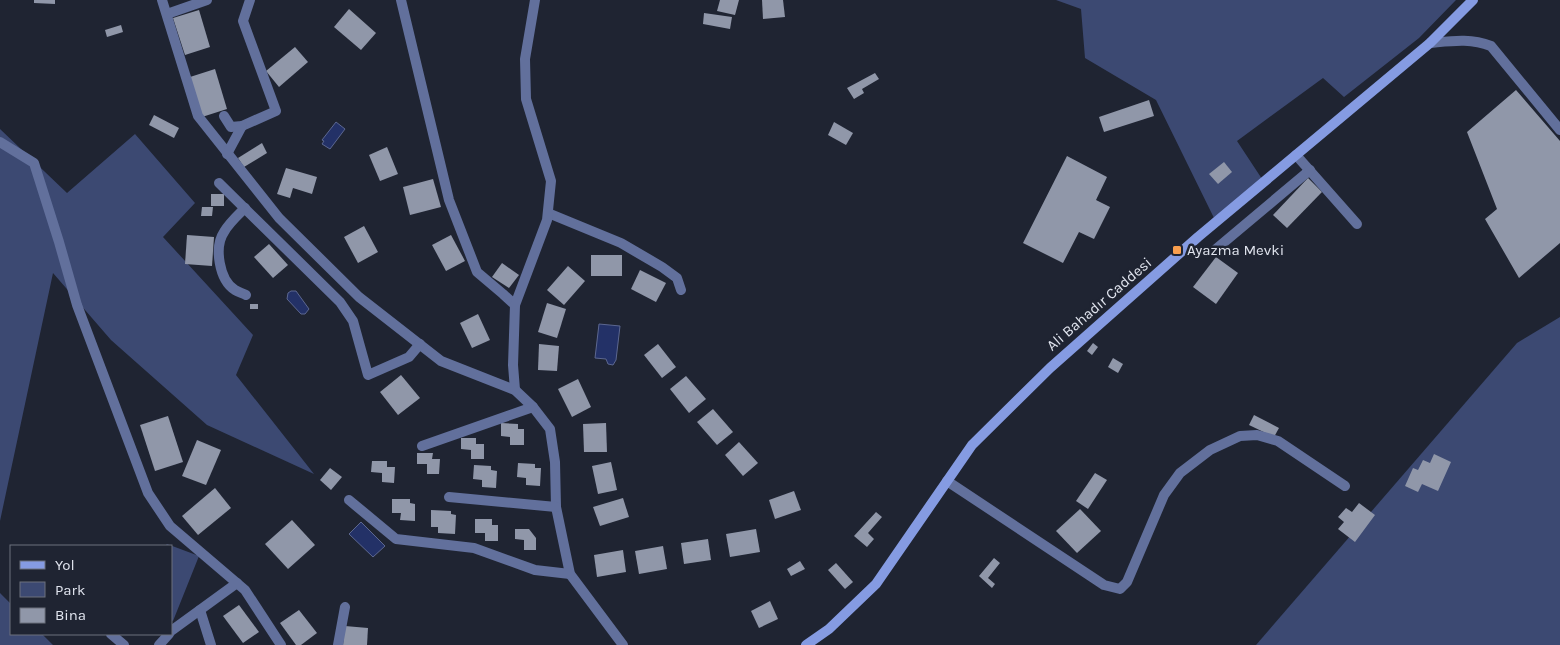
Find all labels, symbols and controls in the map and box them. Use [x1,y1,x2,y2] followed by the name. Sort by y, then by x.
[1187,241,1284,259] place label: Ayazma Mevki
[1171,244,1183,256] marker: Ayazma Mevki
[1043,253,1155,355] street label: Ali Bahadır Caddesi
[10,545,172,635] legend
[55,556,75,574] text: Yol
[55,581,85,599] text: Park
[55,606,86,624] text: Bina

